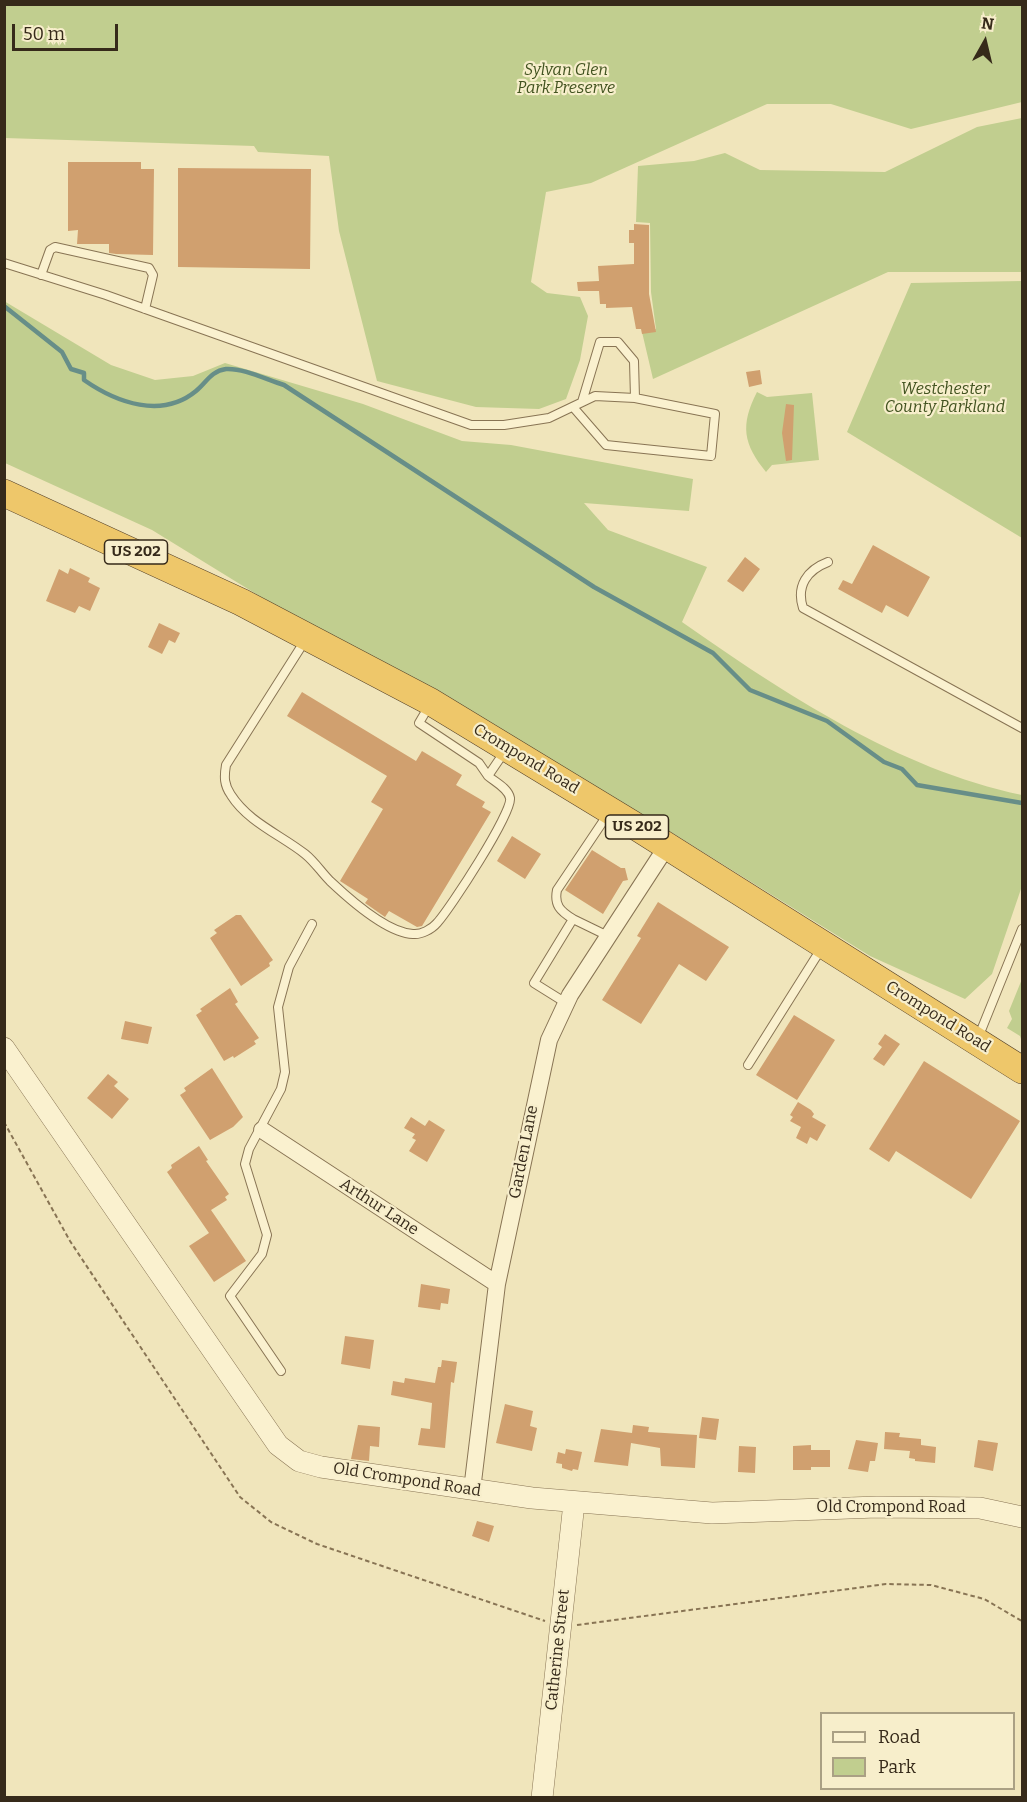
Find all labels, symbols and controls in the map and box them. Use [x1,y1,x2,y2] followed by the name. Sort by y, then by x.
[15,12,122,50] scale bar
[955,12,1015,72] north arrow
[980,13,995,34] text: N
[23,23,65,45] text: 50 m
[517,61,615,99] park label: Sylvan Glen Park Preserve
[885,380,1005,418] park label: Westchester County Parkland
[104,540,168,564] road number: US 202
[470,720,582,798] street label: Crompond Road
[606,815,668,839] road number: US 202
[882,977,994,1057] street label: Crompond Road
[506,1104,542,1200] street label: Garden Lane
[336,1174,422,1240] street label: Arthur Lane
[332,1459,482,1501] street label: Old Crompond Road
[816,1498,966,1518] street label: Old Crompond Road
[542,1588,574,1712] street label: Catherine Street
[820,1712,1015,1790] legend
[878,1726,920,1748] text: Road
[878,1756,916,1778] text: Park

